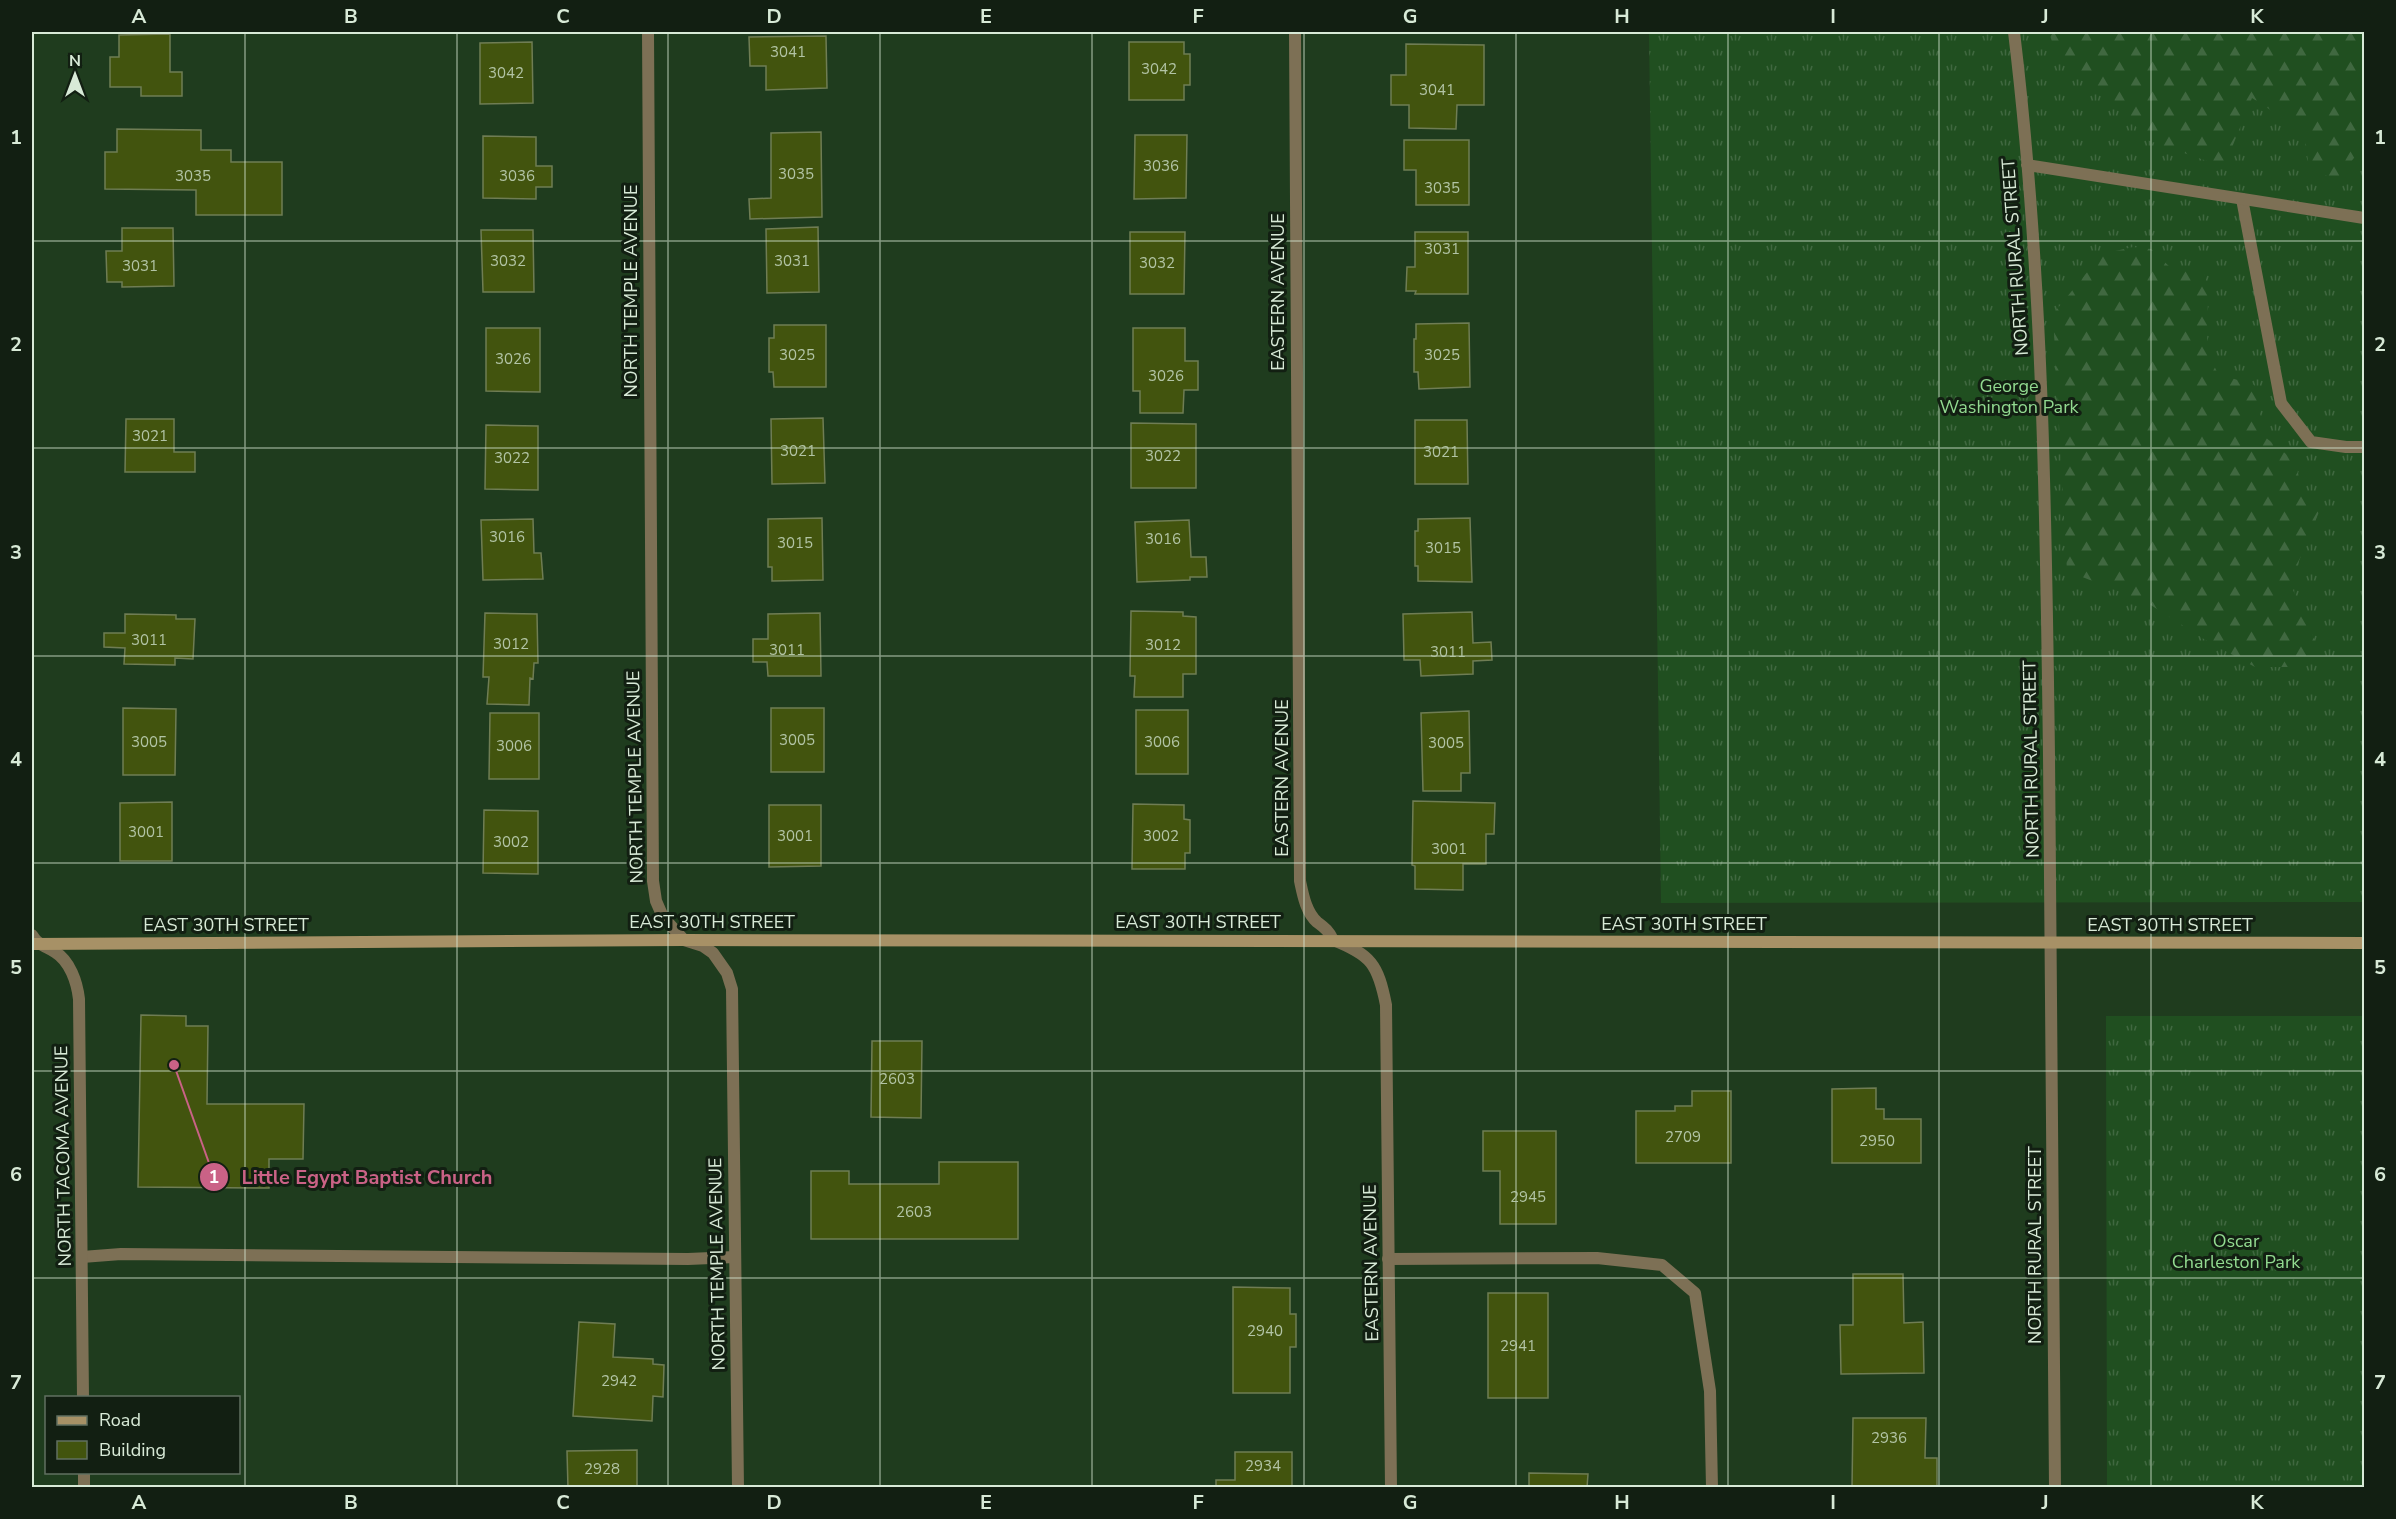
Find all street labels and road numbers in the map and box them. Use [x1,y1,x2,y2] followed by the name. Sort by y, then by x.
[1996,157,2034,356] street label: NORTH RURAL STREET
[619,185,643,397] street label: NORTH TEMPLE AVENUE
[1266,213,1290,371] street label: EASTERN AVENUE
[2017,660,2045,858] street label: NORTH RURAL STREET
[621,670,649,884] street label: NORTH TEMPLE AVENUE
[1270,699,1294,857] street label: EASTERN AVENUE
[629,910,795,934] street label: EAST 30TH STREET
[1115,910,1281,934] street label: EAST 30TH STREET
[1601,912,1767,936] street label: EAST 30TH STREET
[143,913,309,937] street label: EAST 30TH STREET
[2087,913,2253,937] street label: EAST 30TH STREET
[49,1045,77,1267] street label: NORTH TACOMA AVENUE
[2023,1146,2047,1344] street label: NORTH RURAL STREET
[703,1157,731,1371] street label: NORTH TEMPLE AVENUE
[1358,1184,1384,1342] street label: EASTERN AVENUE

